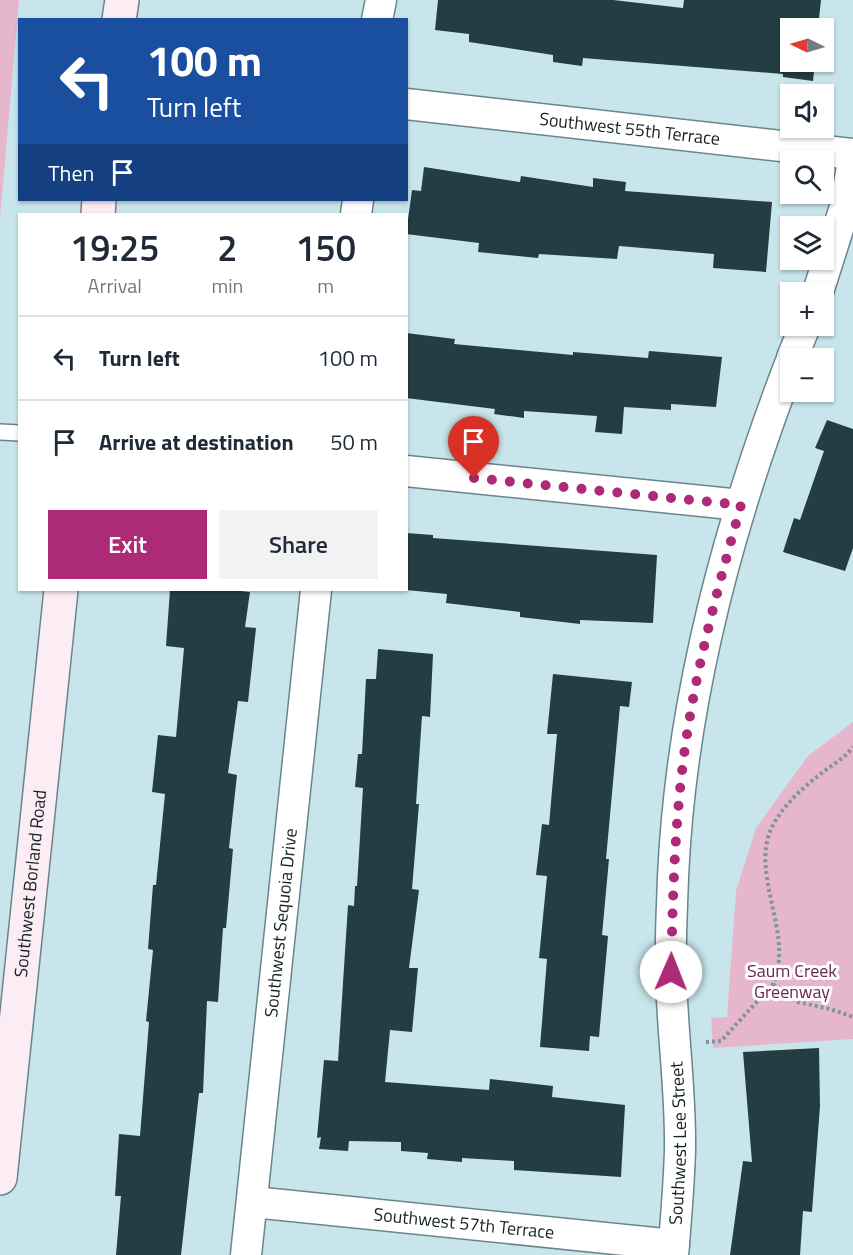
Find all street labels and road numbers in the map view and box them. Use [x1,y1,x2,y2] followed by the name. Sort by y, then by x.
[538,105,721,152] street label: Southwest 55th Terrace
[7,788,53,979] street label: Southwest Borland Road
[257,827,304,1019] street label: Southwest Sequoia Drive
[662,1060,693,1226] street label: Southwest Lee Street
[372,1200,556,1246] street label: Southwest 57th Terrace

